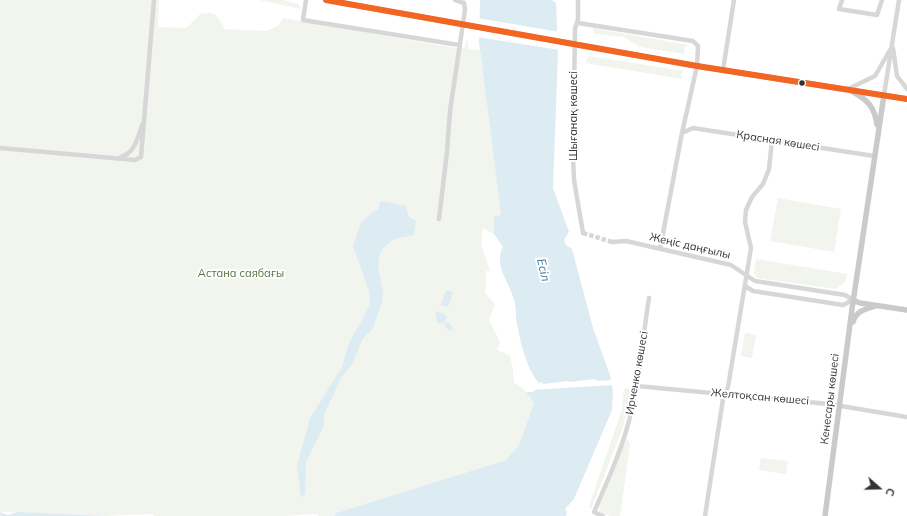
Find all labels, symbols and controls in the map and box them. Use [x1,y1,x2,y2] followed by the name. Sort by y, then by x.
[567,71,581,161] street label: Шығанақ көшесі
[797,78,807,88] unlabelled marker
[735,128,821,154] street label: Красная көшесі
[648,230,732,262] street label: Жеңіс даңғылы
[533,257,553,283] water label: Есіл
[198,267,284,281] park label: Астана саябағы
[623,330,651,416] street label: Ирченко көшесі
[818,353,842,445] street label: Кенесары көшесі
[710,386,810,408] street label: Желтоқсан көшесі
[859,468,899,508] north arrow
[882,486,898,498] text: С

